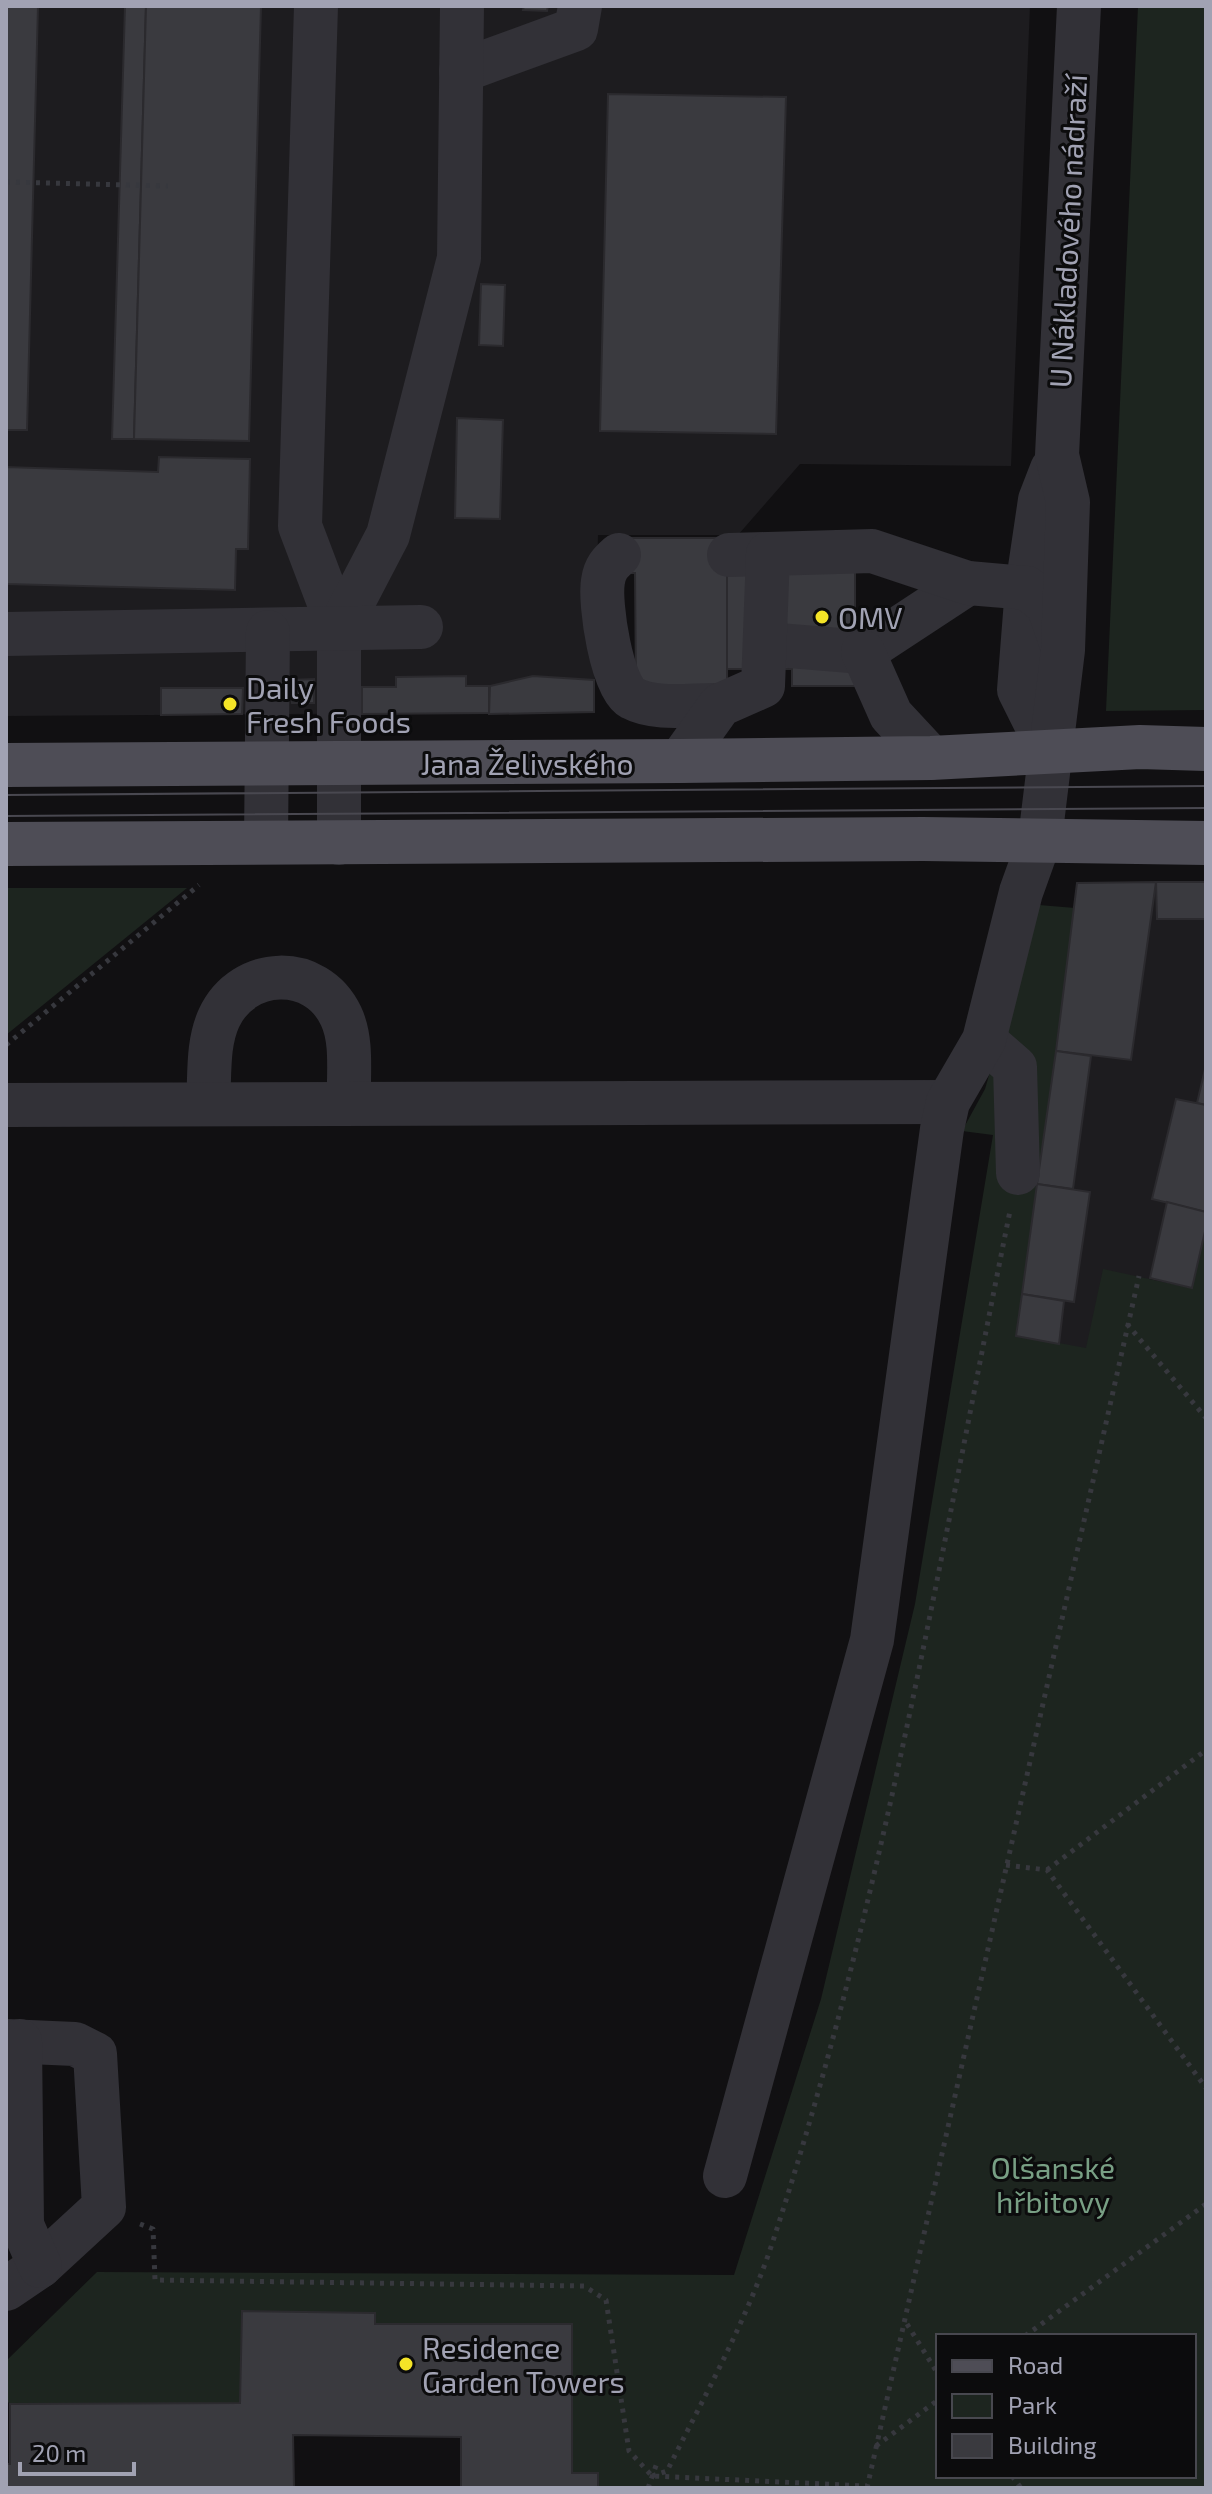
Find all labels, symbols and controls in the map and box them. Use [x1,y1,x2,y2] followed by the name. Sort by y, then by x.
[1041,72,1093,389] street label: U Nákladového nádraží
[838,599,903,635] place label: OMV
[813,608,831,626] marker: OMV
[246,669,411,739] place label: Daily Fresh Foods
[221,695,239,713] marker: Daily Fresh Foods
[420,745,634,781] street label: Jana Želivského
[991,2149,1115,2219] park label: Olšanské hřbitovy
[422,2329,625,2399] place label: Residence Garden Towers
[936,2334,1196,2478] legend
[1008,2350,1063,2379] text: Road
[397,2355,415,2373] marker: Residence Garden Towers
[1008,2390,1057,2419] text: Park
[20,2426,134,2476] scale bar
[1008,2430,1097,2459] text: Building
[32,2438,86,2467] text: 20 m

